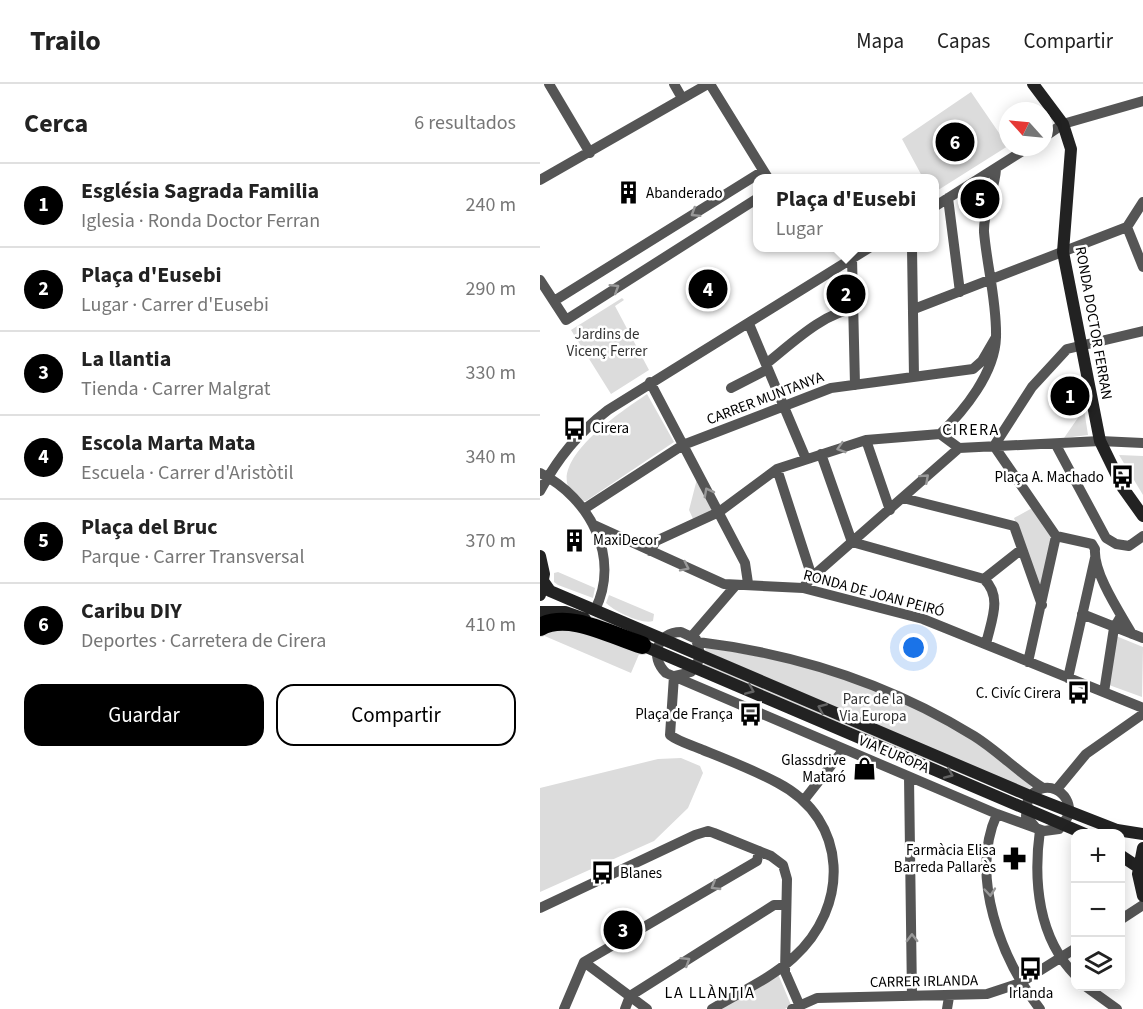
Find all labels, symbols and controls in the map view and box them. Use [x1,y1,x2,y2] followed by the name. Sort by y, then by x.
[30,21,101,61] text: Trailo
[856,26,904,56] text: Mapa
[937,26,990,56] text: Capas
[1023,26,1113,56] text: Compartir
[999,102,1053,156] north arrow
[24,105,88,142] text: Cerca
[414,109,516,137] text: 6 resultados
[936,120,974,164] pin: 6
[753,174,939,252] popup
[81,175,319,207] text: Església Sagrada Familia
[960,176,1000,222] pin: 5
[615,180,641,206] building icon: Abanderado
[646,183,723,204] place label: Abanderado
[776,183,916,215] text: Plaça d'Eusebi
[38,191,49,219] text: 1
[466,191,516,219] text: 240 m
[691,206,702,217] one-way arrow
[81,207,320,235] text: Iglesia · Ronda Doctor Ferran
[776,215,823,243] text: Lugar
[1070,245,1117,401] street label: RONDA DOCTOR FERRAN
[81,259,222,291] text: Plaça d'Eusebi
[688,266,728,312] pin: 4
[826,272,866,316] pin: 2
[38,275,49,303] text: 2
[466,275,516,303] text: 290 m
[609,284,619,296] one-way arrow
[81,291,269,319] text: Lugar · Carrer d'Eusebi
[567,324,648,362] park label: Jardins de Vicenç Ferrer
[81,343,171,375] text: La llantia
[38,359,49,387] text: 3
[466,359,516,387] text: 330 m
[704,366,828,430] street label: CARRER MUNTANYA
[1050,374,1090,418] pin: 1
[81,375,271,403] text: Tienda · Carrer Malgrat
[561,415,587,441] bus stop icon: Cirera
[592,418,629,439] place label: Cirera
[942,419,1000,441] district label: CIRERA
[81,427,256,459] text: Escola Marta Mata
[836,441,846,453] one-way arrow
[38,443,49,471] text: 4
[466,443,516,471] text: 340 m
[81,459,294,487] text: Escuela · Carrer d'Aristòtil
[1109,464,1135,490] bus stop icon: Plaça A. Machado
[995,467,1104,488] place label: Plaça A. Machado
[918,474,929,485] one-way arrow
[704,488,715,498] one-way arrow
[81,511,218,543] text: Plaça del Bruc
[38,527,49,555] text: 5
[466,527,516,555] text: 370 m
[562,527,588,553] building icon: MaxiDecor
[593,530,659,551] place label: MaxiDecor
[81,543,304,571] text: Parque · Carrer Transversal
[678,560,689,572] one-way arrow
[801,565,947,622] street label: RONDA DE JOAN PEIRÓ
[81,595,182,627] text: Caribu DIY
[38,611,49,639] text: 6
[466,611,516,639] text: 410 m
[81,627,326,655] text: Deportes · Carretera de Cirera
[899,633,928,662] your location
[1066,680,1092,706] bus stop icon: C. Civíc Cirera
[744,683,755,695] one-way arrow
[976,683,1061,704] place label: C. Civíc Cirera
[24,684,264,746] button: Guardar
[276,684,516,746] button: Compartir
[840,689,906,727] park label: Parc de la Via Europa
[738,701,764,727] bus stop icon: Plaça de França
[817,703,828,715] one-way arrow
[635,704,733,725] place label: Plaça de França
[855,730,933,779] street label: VIA EUROPA
[781,750,846,788] place label: Glassdrive Mataró
[851,756,877,782] shop icon: Glassdrive Mataró
[943,767,954,779] one-way arrow
[1071,829,1125,991] map controls
[1071,829,1125,883] button: +
[894,840,996,878] place label: Farmàcia Elisa Barreda Pallarès
[1001,846,1027,872] pharmacy icon: Farmàcia Elisa Barreda Pallarès
[589,860,615,886] bus stop icon: Blanes
[620,863,662,884] place label: Blanes
[711,879,721,890] one-way arrow
[1071,883,1125,937] button: −
[983,888,996,897] one-way arrow
[604,908,643,952] pin: 3
[905,933,918,942] one-way arrow
[1071,937,1125,991] button: layers
[1018,956,1044,982] bus stop icon: Irlanda
[680,957,690,969] one-way arrow
[870,970,979,993] street label: CARRER IRLANDA
[665,982,755,1004] district label: LA LLÀNTIA
[1009,983,1053,1004] place label: Irlanda

